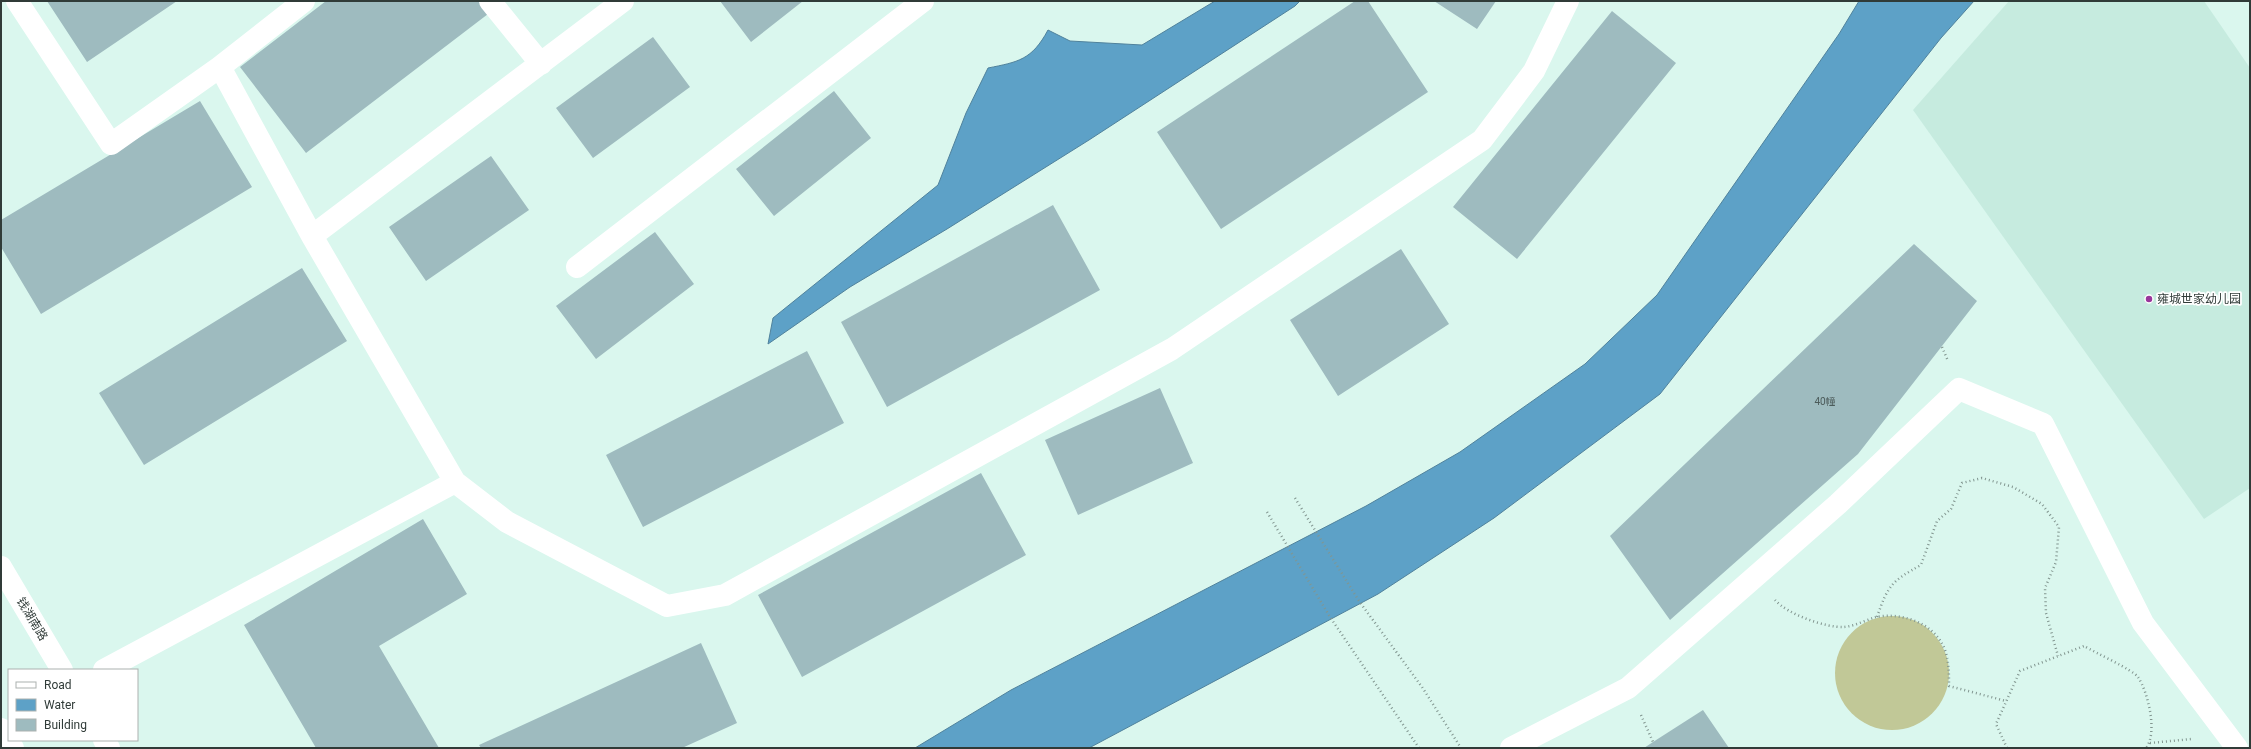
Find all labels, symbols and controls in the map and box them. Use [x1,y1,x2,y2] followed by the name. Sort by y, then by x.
[2157,292,2241,306] place label: 雍城世家幼儿园
[2144,294,2154,304] marker: 雍城世家幼儿园
[1814,396,1836,407] house number: 40幢
[14,595,50,643] street label: 钱湖南路
[8,669,138,741] legend
[44,678,72,692] text: Road
[44,698,75,712] text: Water
[44,718,87,732] text: Building

